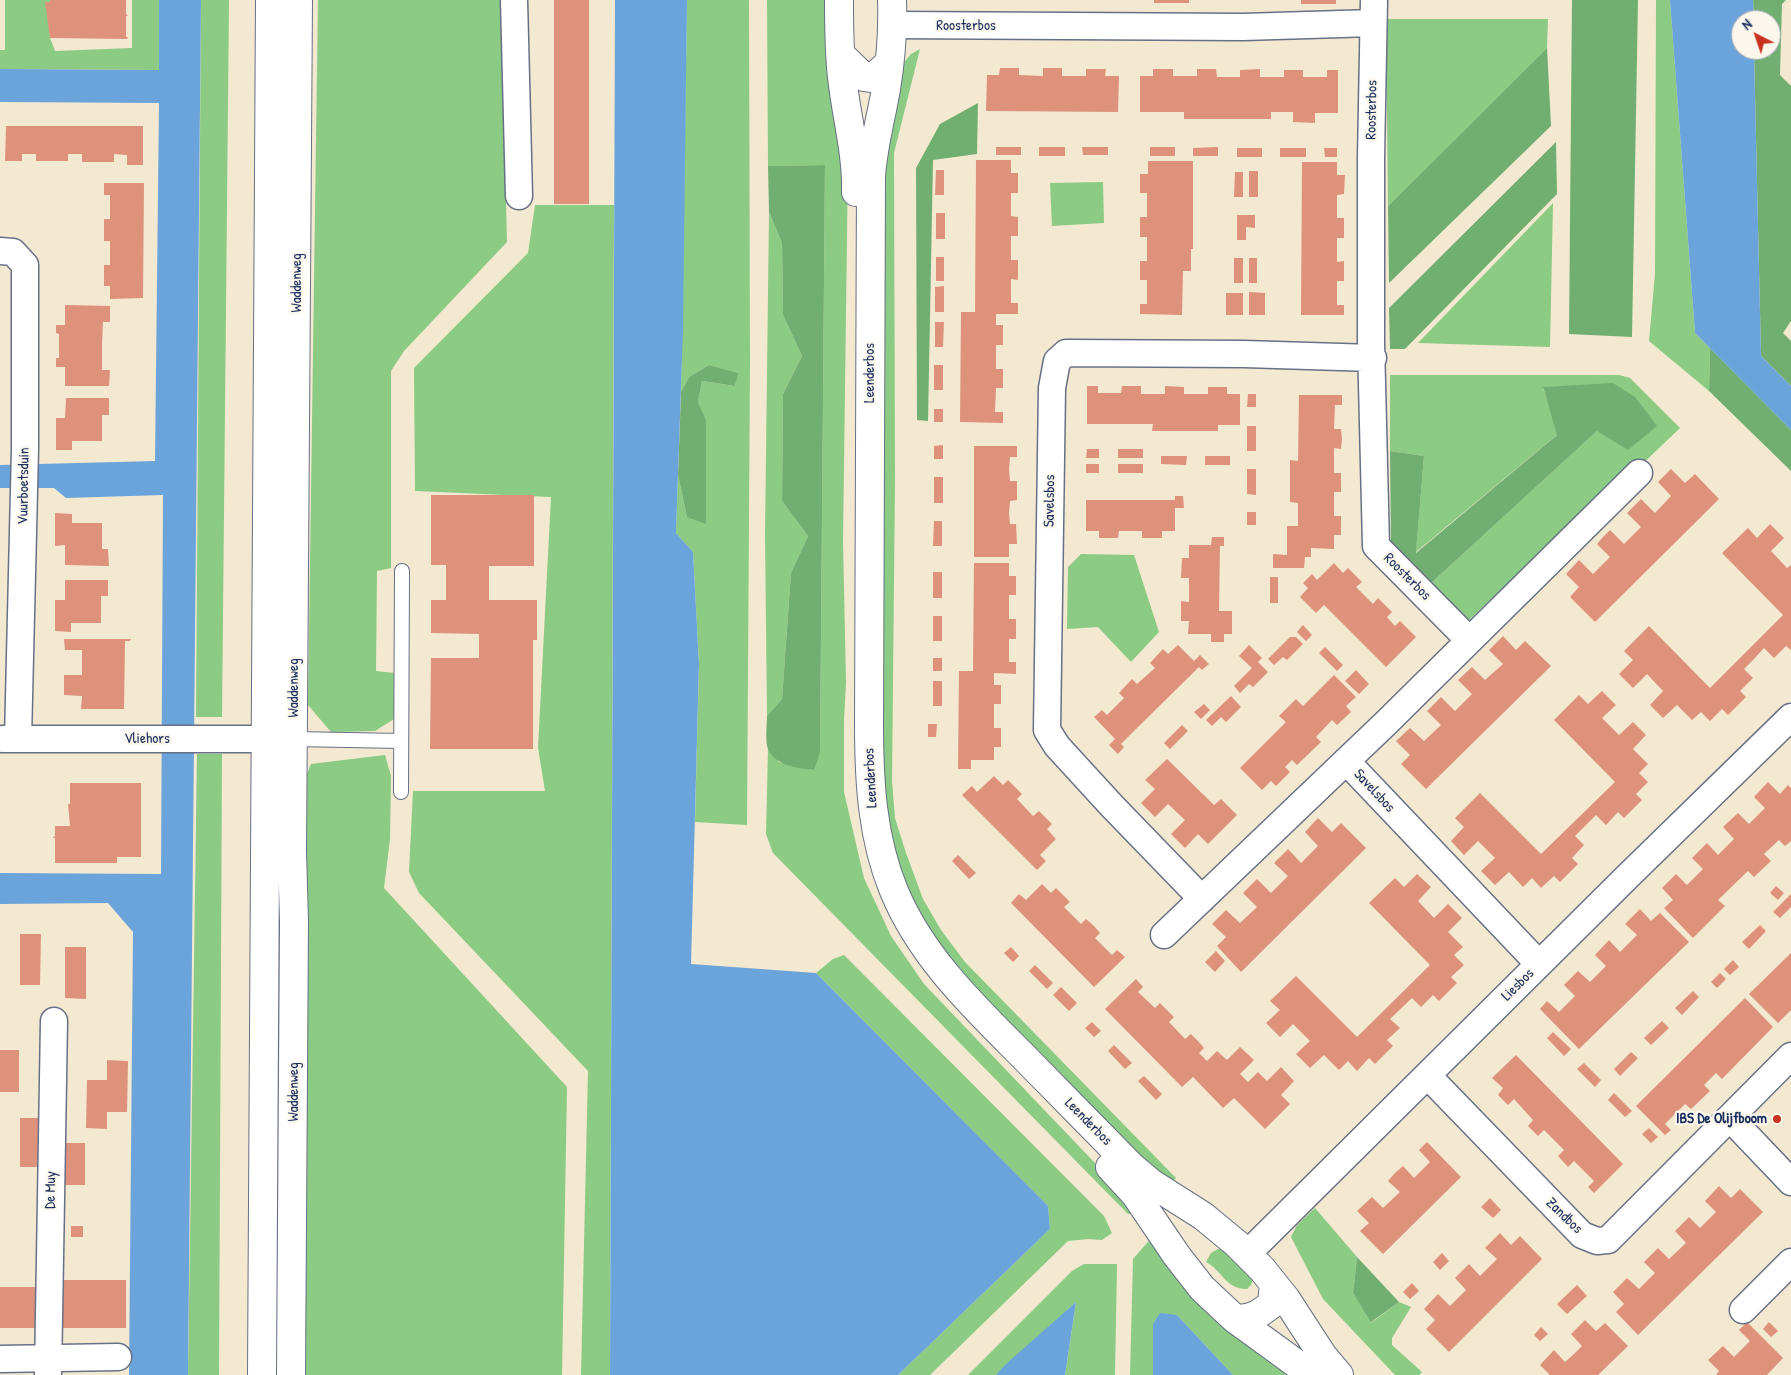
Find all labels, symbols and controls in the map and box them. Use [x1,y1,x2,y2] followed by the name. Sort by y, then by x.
[1731,10,1781,60] north arrow
[1737,14,1756,34] text: N
[936,17,996,35] street label: Roosterbos
[1362,80,1382,140] street label: Roosterbos
[288,253,306,313] street label: Waddenweg
[861,343,879,403] street label: Leenderbos
[14,447,34,525] street label: Vuurboetsduin
[1041,475,1059,527] street label: Savelsbos
[1380,550,1434,604] street label: Roosterbos
[285,658,303,718] street label: Waddenweg
[124,730,170,748] street label: Vliehors
[860,748,882,808] street label: Leenderbos
[1350,766,1398,816] street label: Savelsbos
[1498,965,1538,1005] street label: Liesbos
[285,1062,303,1122] street label: Waddenweg
[1060,1094,1116,1150] street label: Leenderbos
[1676,1110,1767,1128] place label: IBS De Olijfboom
[1771,1113,1783,1125] marker: IBS De Olijfboom
[42,1171,60,1209] street label: De Muy
[1542,1194,1586,1238] street label: Zandbos

